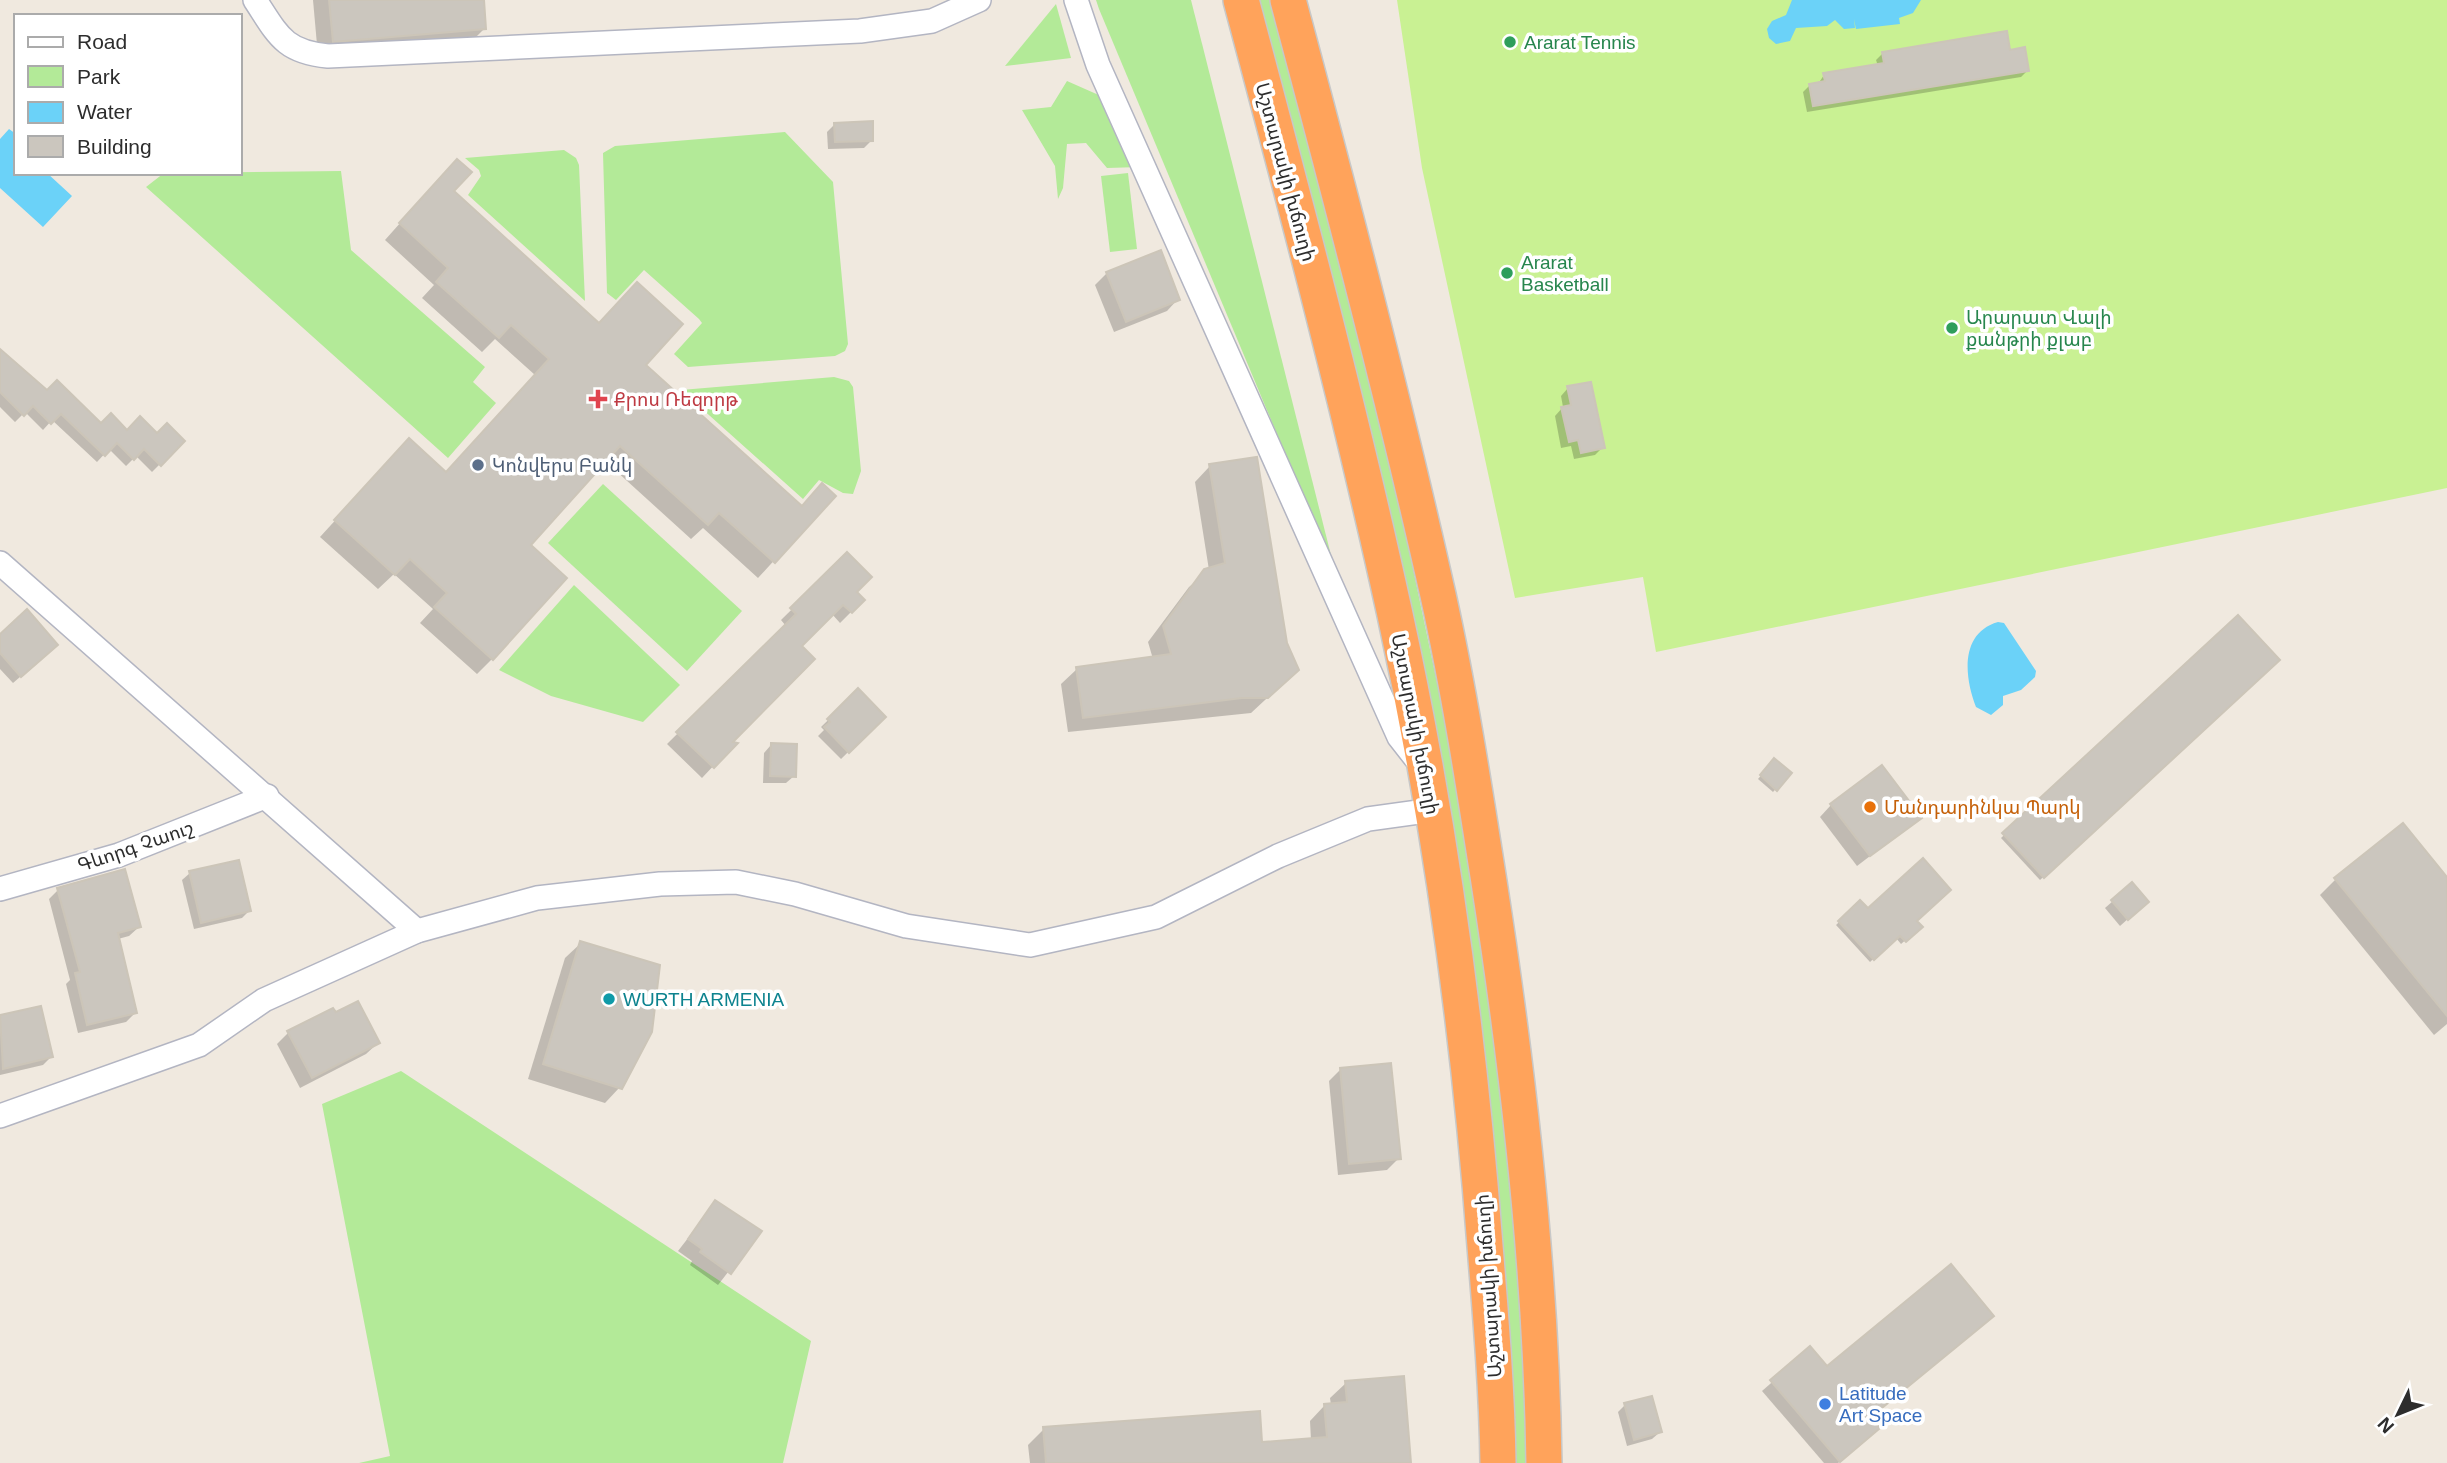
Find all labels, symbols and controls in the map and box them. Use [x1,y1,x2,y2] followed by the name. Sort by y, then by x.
[14,14,242,175] legend
[77,30,127,53] text: Road
[1524,32,1636,53] place label: Ararat Tennis
[1502,34,1518,50] marker: Ararat Tennis
[77,65,121,88] text: Park
[1251,80,1319,264] street label: Աշտարակի խճուղի
[77,100,132,123] text: Water
[77,135,152,158] text: Building
[1521,252,1609,295] place label: Ararat Basketball
[1499,265,1515,281] marker: Ararat Basketball
[1966,307,2112,351] place label: Արարատ Վալի քանթրի քլաբ
[1944,320,1960,336] marker: Արարատ Վալի քանթրի քլաբ
[588,389,608,409] marker: Քրոս Ռեզորթ
[614,389,738,411] place label: Քրոս Ռեզորթ
[492,455,632,477] place label: Կոնվերս Բանկ
[470,457,486,473] marker: Կոնվերս Բանկ
[1387,632,1443,817] street label: Աշտարակի խճուղի
[1884,797,2081,819] place label: Մանդարինկա Պարկ
[1862,799,1878,815] marker: Մանդարինկա Պարկ
[75,817,196,877] street label: Գևորգ Չաուշ
[623,989,784,1010] place label: WURTH ARMENIA
[601,991,617,1007] marker: WURTH ARMENIA
[1472,1193,1506,1379] street label: Աշտարակի խճուղի
[2363,1379,2433,1449] north arrow
[1839,1383,1922,1426] place label: Latitude Art Space
[1817,1396,1833,1412] marker: Latitude Art Space
[2374,1413,2398,1437] text: N

